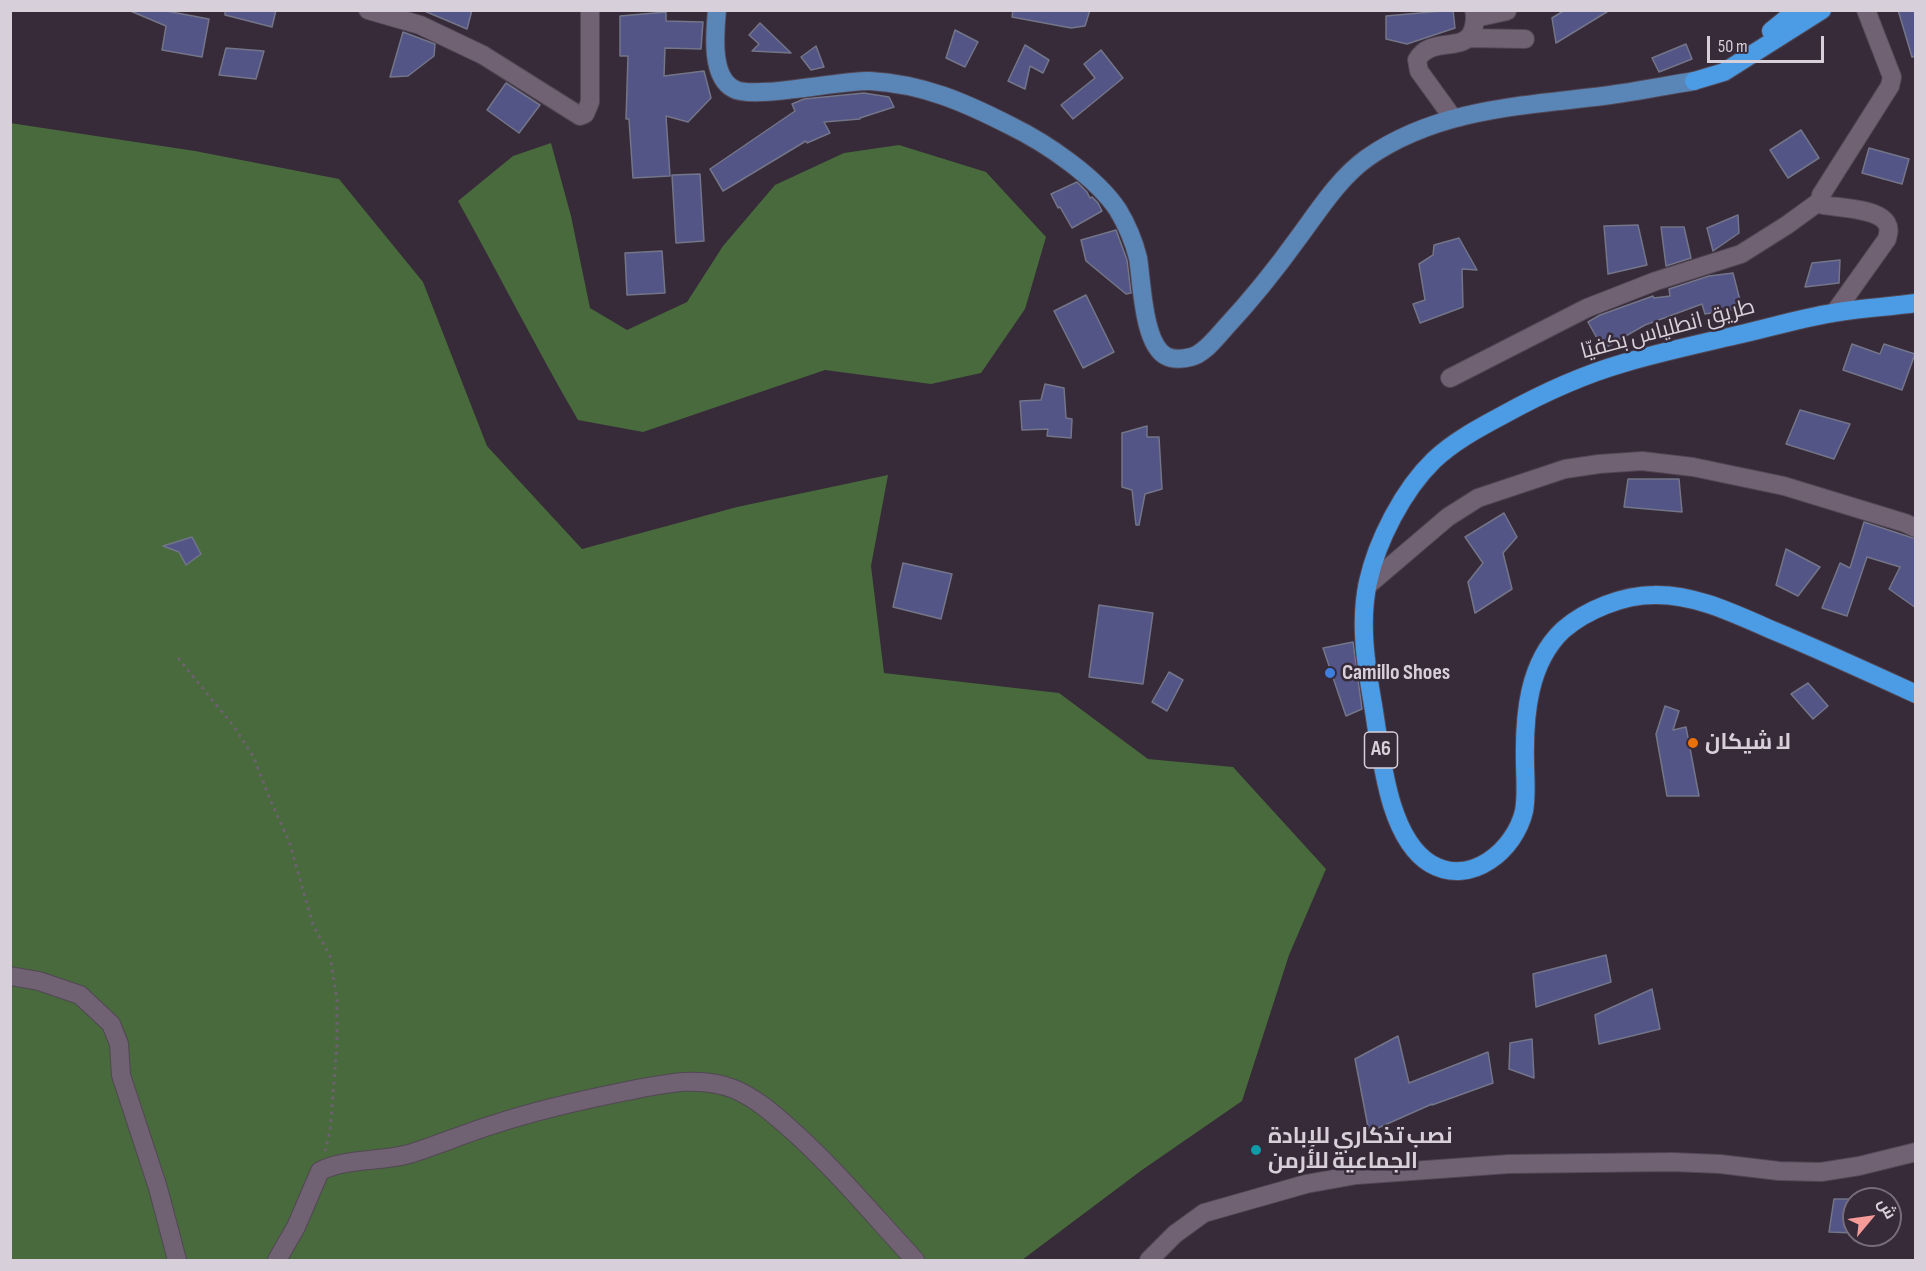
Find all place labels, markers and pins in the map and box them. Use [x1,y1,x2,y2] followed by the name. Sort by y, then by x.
[1342,660,1450,686] place label: Camillo Shoes
[1323,666,1337,680] marker: Camillo Shoes
[1705,730,1791,756] place label: لا شيكان
[1686,736,1700,750] marker: لا شيكان
[1268,1124,1453,1176] place label: نصب تذكاري للإبادة الجماعية للأرمن
[1249,1143,1263,1157] marker: نصب تذكاري للإبادة الجماعية للأرمن

